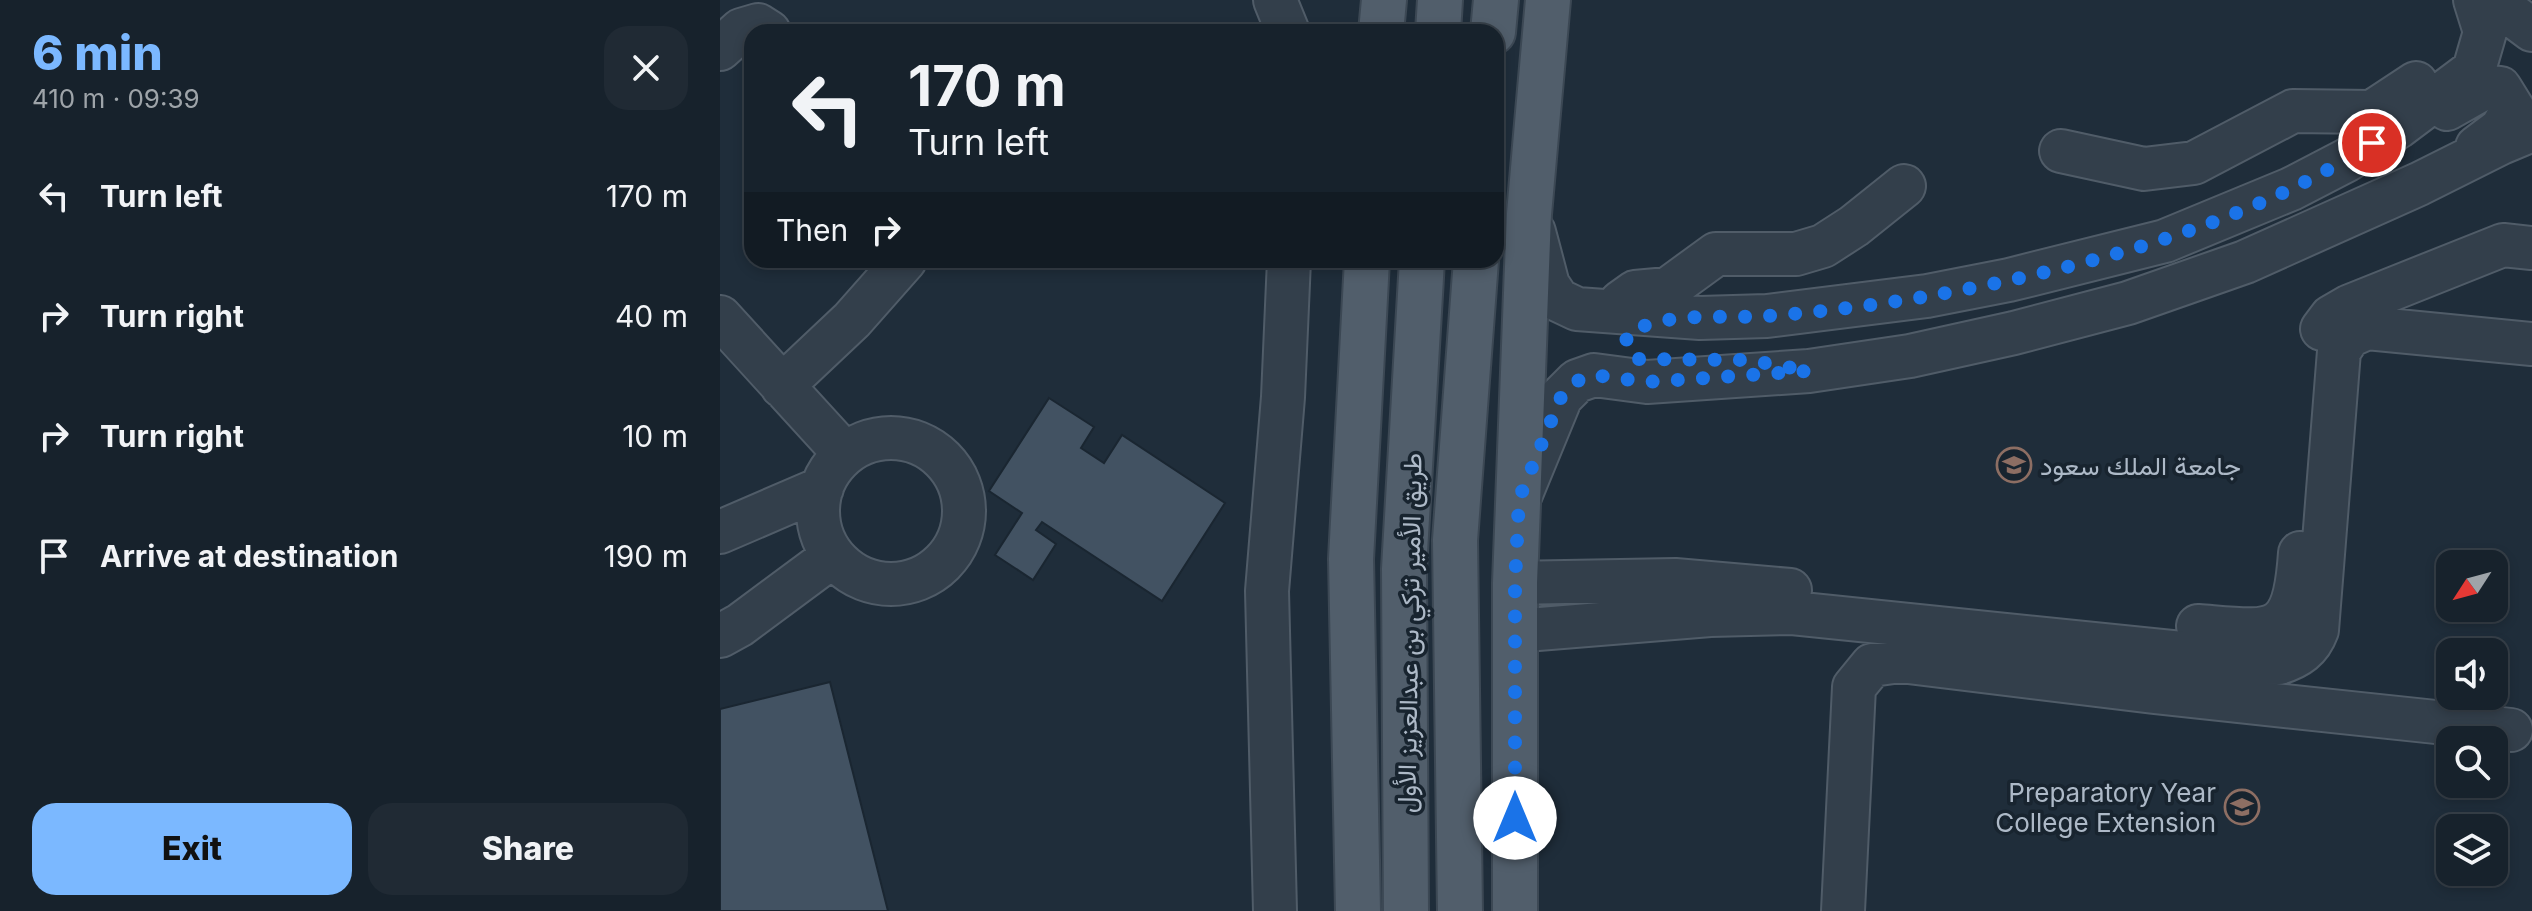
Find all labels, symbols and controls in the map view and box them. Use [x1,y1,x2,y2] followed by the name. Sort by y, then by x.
[32,23,163,82] text: 6 min
[604,26,688,110] button: close
[908,52,1066,120] text: 170 m
[776,56,880,160] icon: left
[32,83,200,114] text: 410 m · 09:39
[2338,109,2406,177] pin
[908,120,1049,164] text: Turn left
[2350,121,2394,165] icon: arrive
[32,174,76,218] icon: left
[100,178,222,214] text: Turn left
[606,178,688,214] text: 170 m
[864,208,908,252] icon: right
[776,212,848,248] text: Then
[32,294,76,338] icon: right
[100,298,244,334] text: Turn right
[615,298,688,334] text: 40 m
[32,414,76,458] icon: right
[100,418,244,454] text: Turn right
[622,418,688,454] text: 10 m
[1995,446,2033,484] school or university icon: جامعة الملك سعود
[2040,450,2241,482] place label: جامعة الملك سعود
[1390,453,1434,813] street label: طريق الأمير تركي بن عبدالعزيز الأول
[32,534,76,578] icon: arrive
[100,538,398,574] text: Arrive at destination
[604,538,688,574] text: 190 m
[2436,550,2508,622] north arrow
[2436,550,2508,886] map controls
[2436,638,2508,710] button: sound
[2436,726,2508,798] button: search
[1473,776,1557,860] position arrow
[1995,777,2216,838] place label: Preparatory Year College Extension
[2223,788,2261,826] school or university icon: Preparatory Year College Extension
[32,803,352,895] button: Exit
[368,803,688,895] button: Share
[2436,814,2508,886] button: layers

